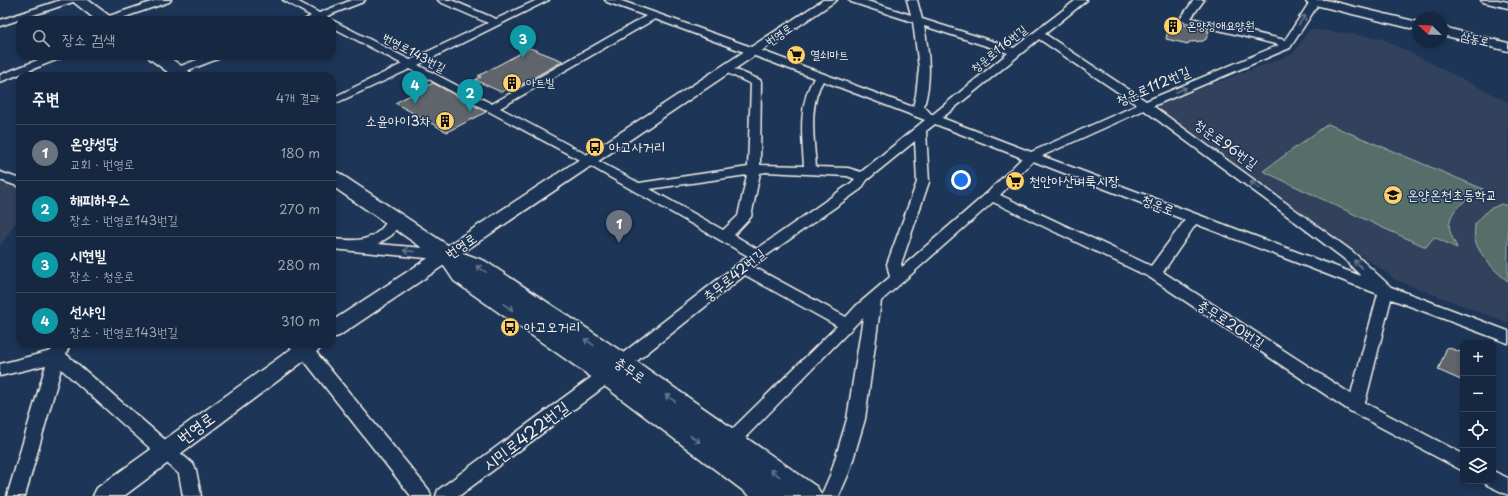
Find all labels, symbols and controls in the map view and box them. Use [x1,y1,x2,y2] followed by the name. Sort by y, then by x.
[1412,12,1448,48] north arrow
[1162,15,1184,37] building icon: 온양정애요양원
[1298,15,1306,26] one-way arrow
[16,16,336,60] search box
[1187,16,1255,34] place label: 온양정애요양원
[761,19,795,50] street label: 번영로
[966,20,1031,76] street label: 청운로116번길
[510,25,536,58] pin: 3
[1459,26,1491,50] street label: 삼동로
[30,27,52,49] icon: search
[62,27,115,50] text: 장소 검색
[380,28,450,76] street label: 번영로143번길
[785,44,807,66] supermarket icon: 열쇠마트
[810,45,849,63] place label: 열쇠마트
[1112,60,1194,111] street label: 청운로112번길
[402,71,428,104] pin: 4
[501,72,523,94] building icon: 아트빌
[526,73,555,91] place label: 아트빌
[457,79,483,112] pin: 2
[32,85,59,111] text: 주변
[1174,85,1186,93] one-way arrow
[276,88,320,107] text: 4개 결과
[365,110,431,131] place label: 소윤아이3차
[434,110,456,132] building icon: 소윤아이3차
[1190,113,1263,174] street label: 청운로96번길
[70,131,118,154] text: 온양성당
[584,136,606,158] bus stop icon: 아고사거리
[609,136,665,157] place label: 아고사거리
[42,143,48,162] text: 1
[281,143,320,162] text: 180 m
[70,154,135,173] text: 교회 · 번영로
[951,170,971,190] your location
[1004,170,1026,192] supermarket icon: 천안아산벼룩시장
[1029,170,1120,191] place label: 천안아산벼룩시장
[1250,181,1261,189] one-way arrow
[1382,184,1404,206] school or university icon: 온양온천초등학교
[1407,184,1497,205] place label: 온양온천초등학교
[70,187,130,210] text: 해피하우스
[1139,189,1178,220] street label: 청운로
[40,199,50,218] text: 2
[279,199,320,218] text: 270 m
[70,210,178,229] text: 장소 · 번영로143번길
[606,210,632,243] pin: 1
[441,227,481,264] street label: 번영로
[698,242,770,306] street label: 충무로42번길
[70,243,106,266] text: 시현빌
[403,248,416,255] one-way arrow
[41,255,49,274] text: 3
[278,255,320,274] text: 280 m
[1352,260,1363,269] one-way arrow
[475,265,487,273] one-way arrow
[70,266,135,285] text: 장소 · 청운로
[1194,294,1270,354] street label: 충무로20번길
[70,299,106,322] text: 선샤인
[502,303,513,311] one-way arrow
[41,311,49,330] text: 4
[281,311,320,330] text: 310 m
[499,316,521,338] bus stop icon: 아고오거리
[524,316,580,337] place label: 아고오거리
[70,322,178,341] text: 장소 · 번영로143번길
[584,338,595,346] one-way arrow
[1460,340,1496,484] map controls
[1460,340,1496,376] button: +
[610,351,650,388] street label: 충무로
[1460,376,1496,412] button: −
[477,394,575,477] street label: 시민로422번길
[664,394,675,402] one-way arrow
[171,405,220,450] street label: 번영로
[1460,412,1496,448] button: locate
[689,435,700,443] one-way arrow
[1460,448,1496,484] button: layers
[770,469,781,477] one-way arrow

